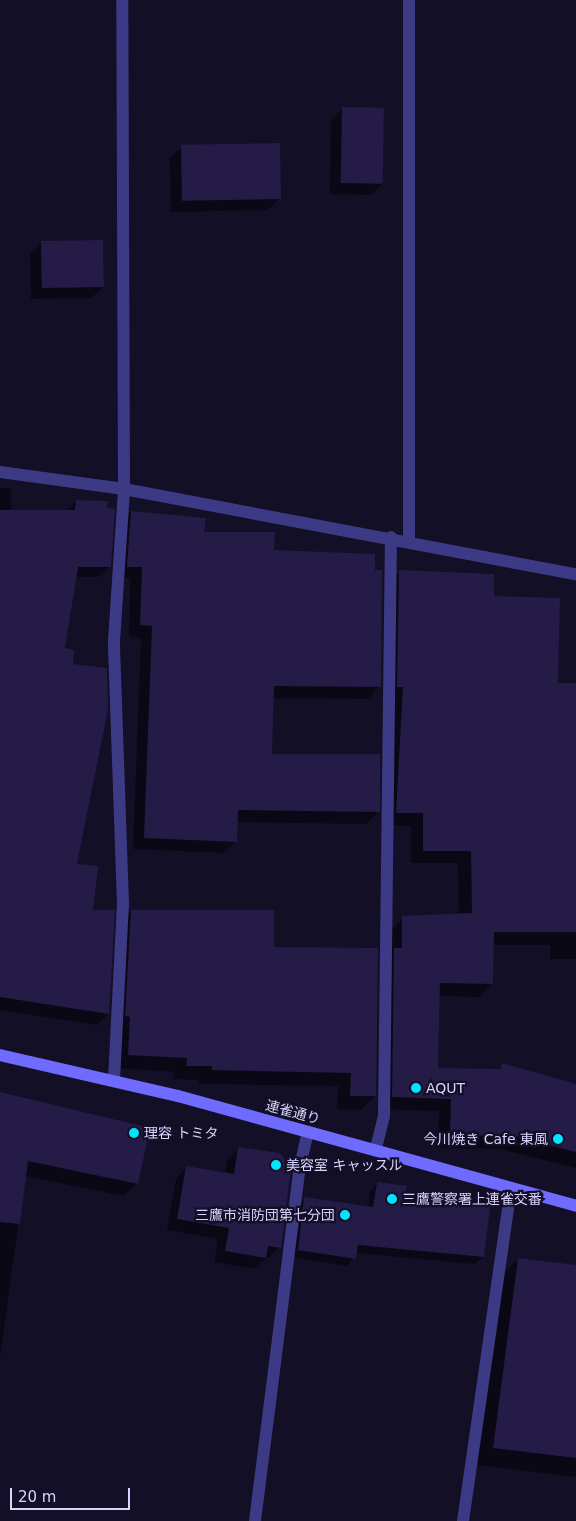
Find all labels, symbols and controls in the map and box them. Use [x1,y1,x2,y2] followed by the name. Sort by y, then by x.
[426,1080,465,1096] place label: AQUT
[410,1082,422,1094] marker: AQUT
[264,1097,322,1127] street label: 連雀通り
[144,1125,218,1141] place label: 理容 トミタ
[128,1127,140,1139] marker: 理容 トミタ
[423,1131,548,1147] place label: 今川焼き Cafe 東風
[552,1133,564,1145] marker: 今川焼き Cafe 東風
[286,1157,402,1173] place label: 美容室 キャッスル
[270,1159,282,1171] marker: 美容室 キャッスル
[402,1191,542,1207] place label: 三鷹警察署上連雀交番
[386,1193,398,1205] marker: 三鷹警察署上連雀交番
[195,1207,335,1223] place label: 三鷹市消防団第七分団
[339,1209,351,1221] marker: 三鷹市消防団第七分団
[12,1478,132,1510] scale bar
[18,1488,56,1506] text: 20 m

